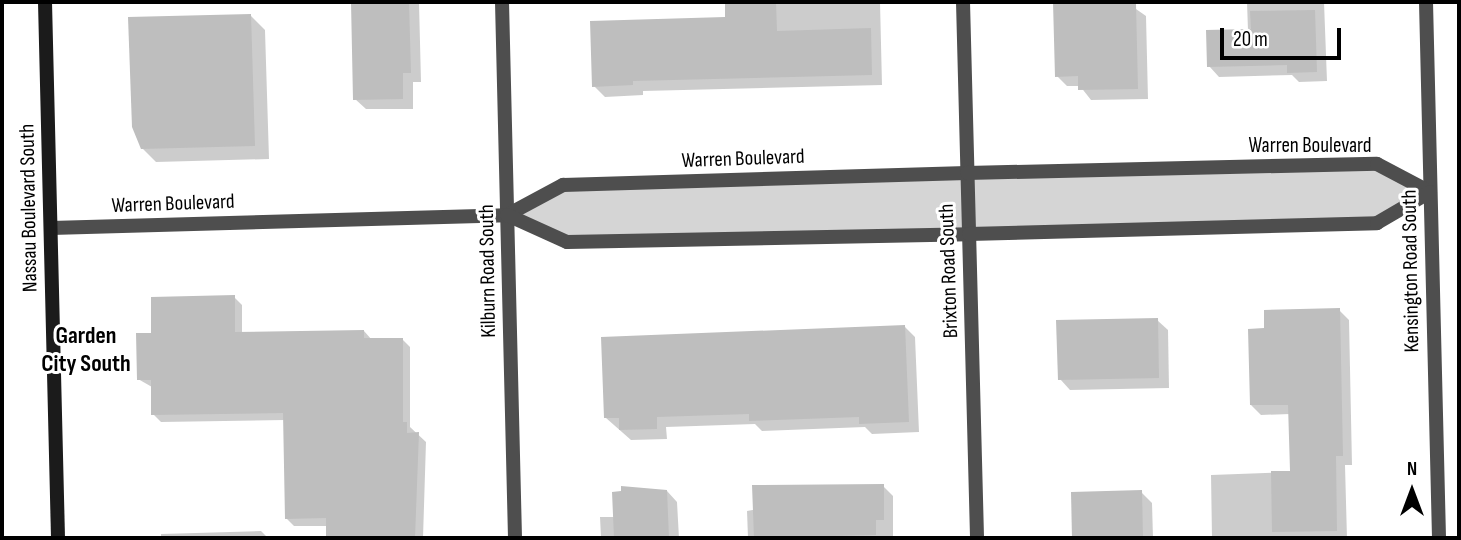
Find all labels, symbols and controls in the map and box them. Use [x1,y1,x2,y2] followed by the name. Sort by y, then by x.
[1223,14,1344,58] scale bar
[1233,27,1268,52] text: 20 m
[15,124,43,292] street label: Nassau Boulevard South
[1248,133,1372,159] street label: Warren Boulevard
[681,144,805,174] street label: Warren Boulevard
[111,189,235,219] street label: Warren Boulevard
[1397,189,1425,353] street label: Kensington Road South
[934,203,964,339] street label: Brixton Road South
[474,204,502,338] street label: Kilburn Road South
[41,322,131,378] district label: Garden City South
[1377,456,1447,526] north arrow
[1407,458,1417,481] text: N

